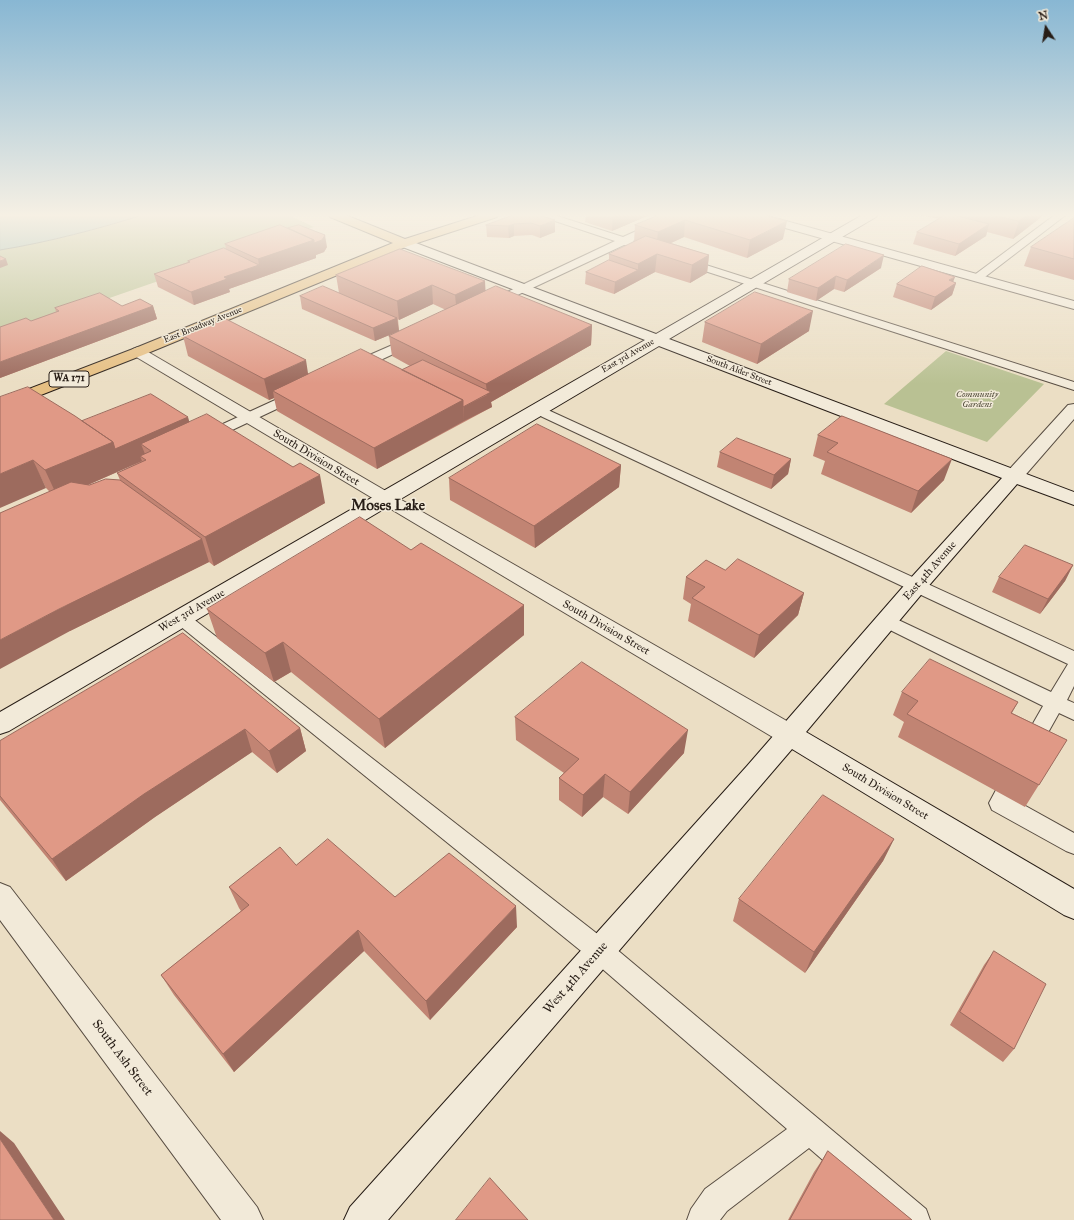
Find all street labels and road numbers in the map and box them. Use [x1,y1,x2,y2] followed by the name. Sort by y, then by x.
[162,304,244,346] street label: East Broadway Avenue
[600,337,656,375] street label: East 3rd Avenue
[705,354,773,388] street label: South Alder Street
[49,371,89,387] road number: WA 171
[270,427,362,489] street label: South Division Street
[901,539,959,603] street label: East 4th Avenue
[157,587,227,635] street label: West 3rd Avenue
[560,598,652,658] street label: South Division Street
[839,761,931,823] street label: South Division Street
[541,939,611,1017] street label: West 4th Avenue
[88,1017,156,1099] street label: South Ash Street

